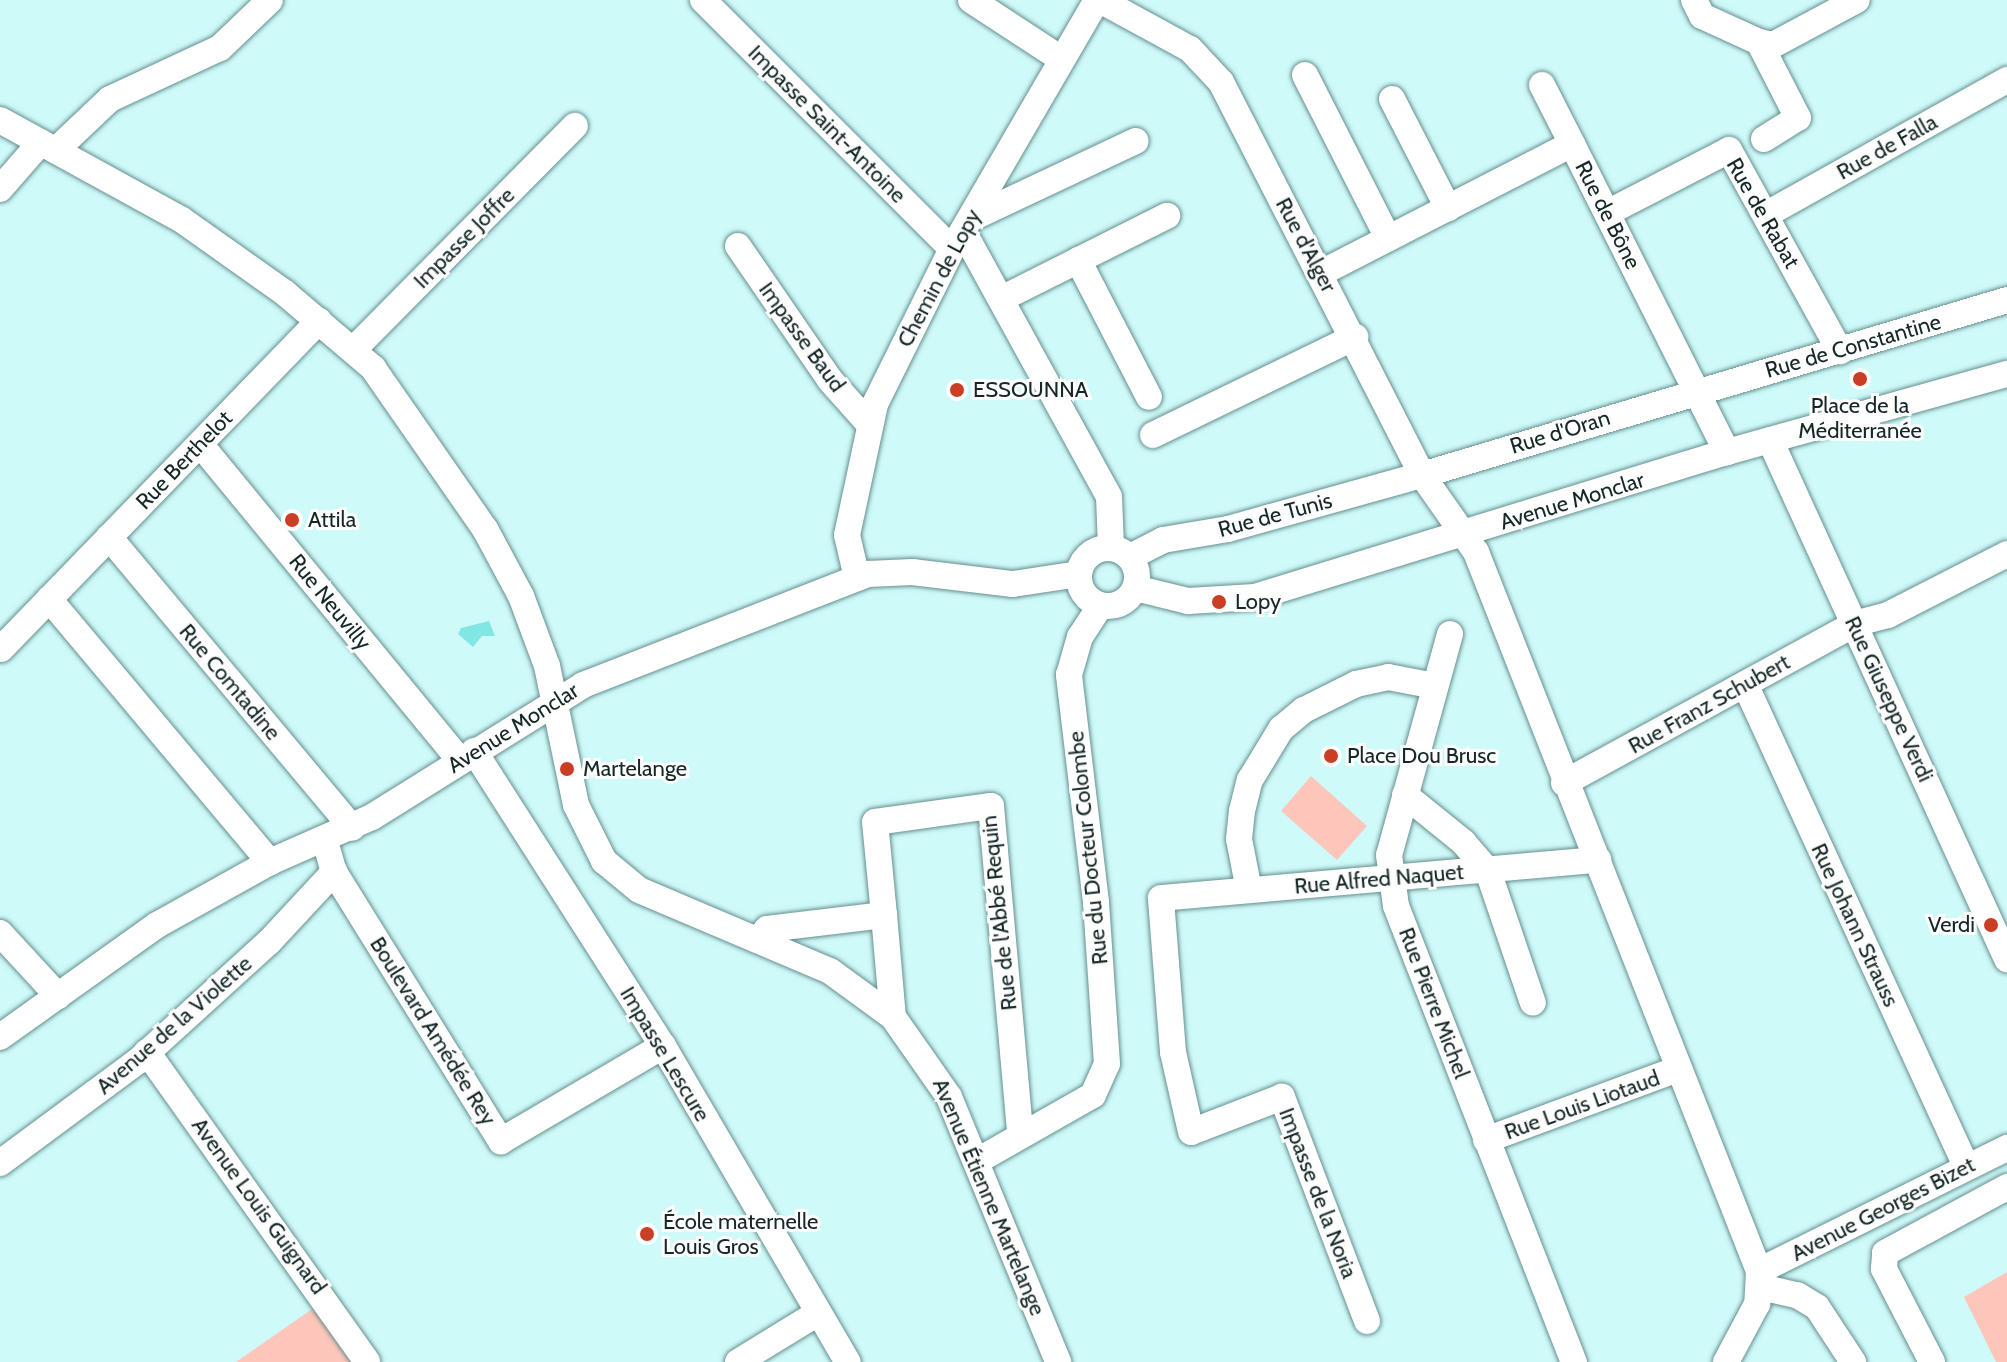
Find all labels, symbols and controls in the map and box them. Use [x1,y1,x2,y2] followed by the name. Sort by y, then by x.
[743,40,911,208] street label: Impasse Saint-Antoine
[1832,109,1942,185] street label: Rue de Falla
[1721,153,1805,273] street label: Rue de Rabat
[1569,156,1647,274] street label: Rue de Bône
[408,182,520,294] street label: Impasse Joffre
[1270,193,1342,297] street label: Rue d'Alger
[892,205,986,351] street label: Chemin de Lopy
[753,277,851,397] street label: Impasse Baud
[1762,308,1944,384] street label: Rue de Constantine
[1851,370,1869,388] marker: Place de la Méditerranée
[973,377,1088,403] place label: ESSOUNNA
[948,381,966,399] marker: ESSOUNNA
[1798,392,1922,444] place label: Place de la Méditerranée
[1507,404,1613,460] street label: Rue d'Oran
[130,405,238,515] street label: Rue Berthelot
[1497,467,1647,535] street label: Avenue Monclar
[1215,487,1335,543] street label: Rue de Tunis
[308,507,356,533] place label: Attila
[283,511,301,529] marker: Attila
[283,549,377,655] street label: Rue Neuvilly
[1235,589,1281,615] place label: Lopy
[1210,593,1228,611] marker: Lopy
[1839,612,1939,786] street label: Rue Giuseppe Verdi
[174,619,286,745] street label: Rue Comtadine
[1624,649,1794,759] street label: Rue Franz Schubert
[443,677,583,779] street label: Avenue Monclar
[1063,730,1113,966] street label: Rue du Docteur Colombe
[1347,743,1496,769] place label: Place Dou Brusc
[1322,747,1340,765] marker: Place Dou Brusc
[583,756,687,782] place label: Martelange
[558,760,576,778] marker: Martelange
[976,814,1022,1012] street label: Rue de l'Abbé Requin
[1806,839,1904,1011] street label: Rue Johann Strauss
[1293,858,1465,900] street label: Rue Alfred Naquet
[1928,912,1975,938] place label: Verdi
[1982,916,2000,934] marker: Verdi
[1393,924,1475,1082] street label: Rue Pierre Michel
[364,932,502,1130] street label: Boulevard Amédée Rey
[91,950,257,1100] street label: Avenue de la Violette
[614,982,716,1126] street label: Impasse Lescure
[1501,1065,1663,1145] street label: Rue Louis Liotaud
[927,1075,1051,1319] street label: Avenue Étienne Martelange
[1273,1104,1363,1282] street label: Impasse de la Noria
[186,1113,332,1299] street label: Avenue Louis Guignard
[1787,1151,1979,1267] street label: Avenue Georges Bizet
[663,1208,818,1260] place label: École maternelle Louis Gros
[638,1225,656,1243] marker: École maternelle Louis Gros

